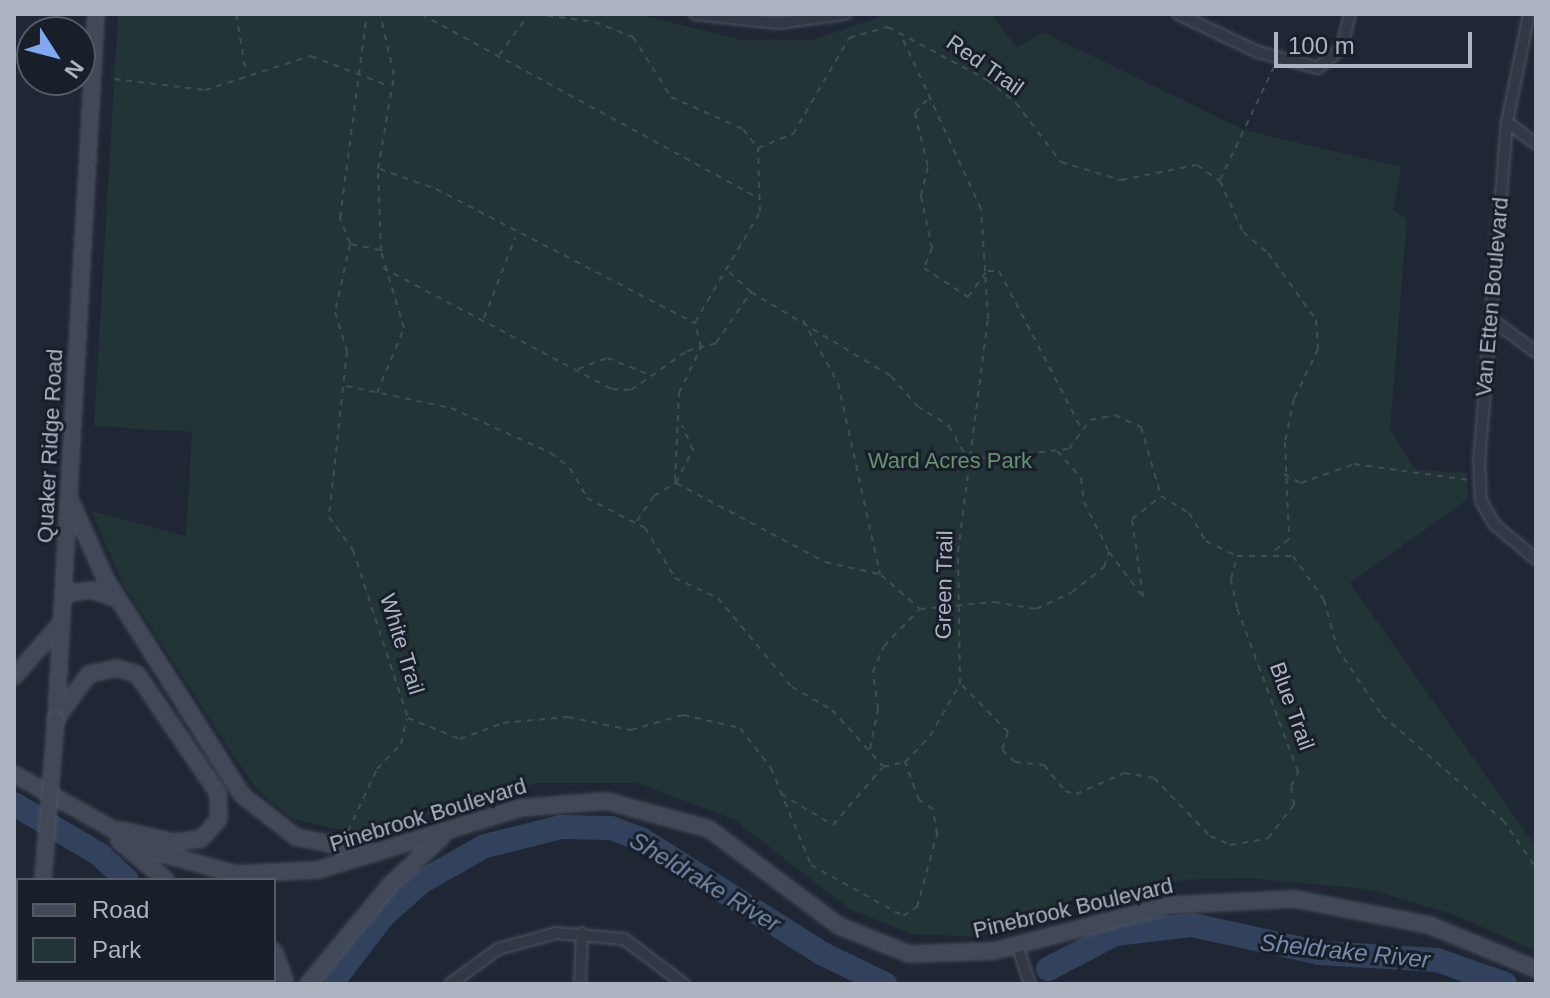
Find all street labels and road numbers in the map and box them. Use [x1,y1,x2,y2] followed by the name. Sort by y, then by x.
[941,29,1029,101] street label: Red Trail
[1470,196,1514,398] street label: Van Etten Boulevard
[32,348,68,544] street label: Quaker Ridge Road
[930,530,958,640] street label: Green Trail
[374,590,430,698] street label: White Trail
[1264,658,1320,754] street label: Blue Trail
[326,773,530,857] street label: Pinebrook Boulevard
[971,872,1175,944] street label: Pinebrook Boulevard

